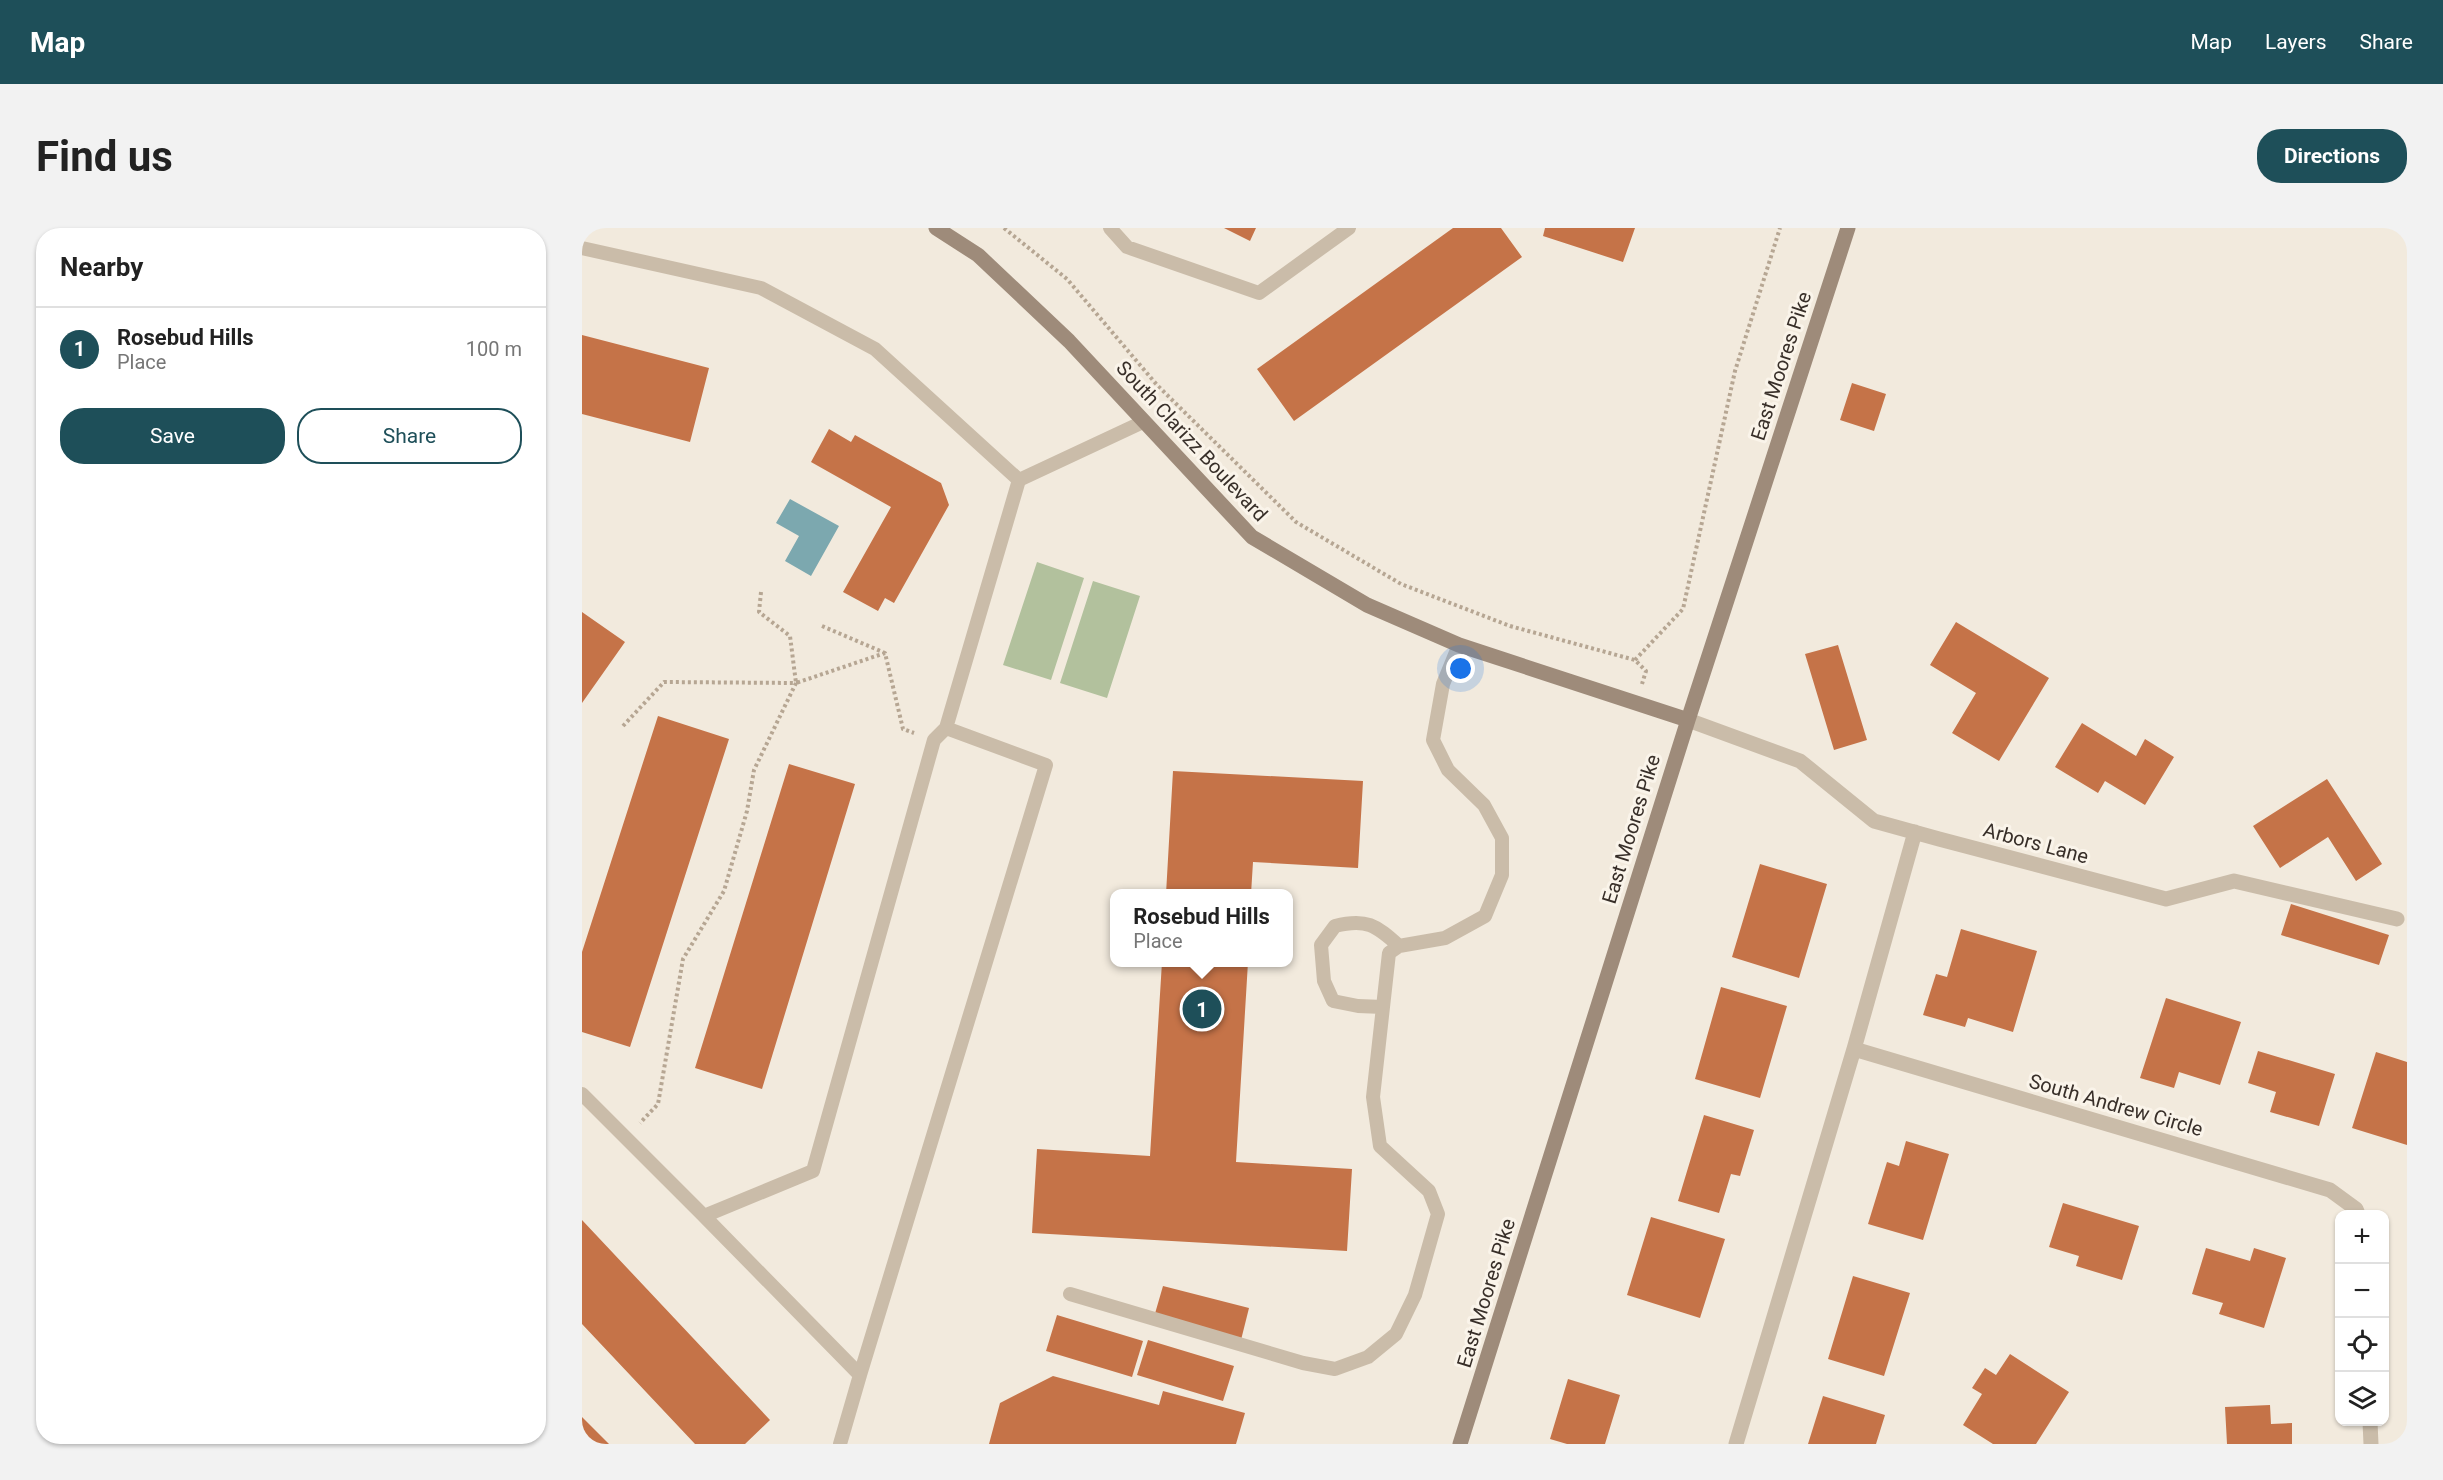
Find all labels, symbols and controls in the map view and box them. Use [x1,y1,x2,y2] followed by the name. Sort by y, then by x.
[30,26,85,59] text: Map
[2190,30,2232,54] text: Map
[2265,30,2326,54] text: Layers
[2359,30,2413,54] text: Share
[2257,129,2407,183] button: Directions
[36,132,173,181] text: Find us
[60,252,143,282] text: Nearby
[1746,289,1816,443] street label: East Moores Pike
[117,325,254,350] text: Rosebud Hills
[74,337,85,361] text: 1
[466,337,522,361] text: 100 m
[117,350,166,374] text: Place
[1111,356,1273,526] street label: South Clarizz Boulevard
[60,408,285,464] button: Save
[297,408,522,464] button: Share
[1446,654,1475,683] your location
[1597,751,1665,907] street label: East Moores Pike
[1981,817,2091,869] street label: Arbors Lane
[1110,889,1293,967] popup
[1133,904,1270,929] text: Rosebud Hills
[1133,929,1183,953] text: Place
[1182,986,1222,1032] pin: 1
[2026,1069,2206,1141] street label: South Andrew Circle
[2335,1210,2389,1426] map controls
[2335,1210,2389,1264] button: +
[1452,1215,1520,1371] street label: East Moores Pike
[2335,1264,2389,1318] button: −
[2335,1318,2389,1372] button: locate
[2335,1372,2389,1426] button: layers

